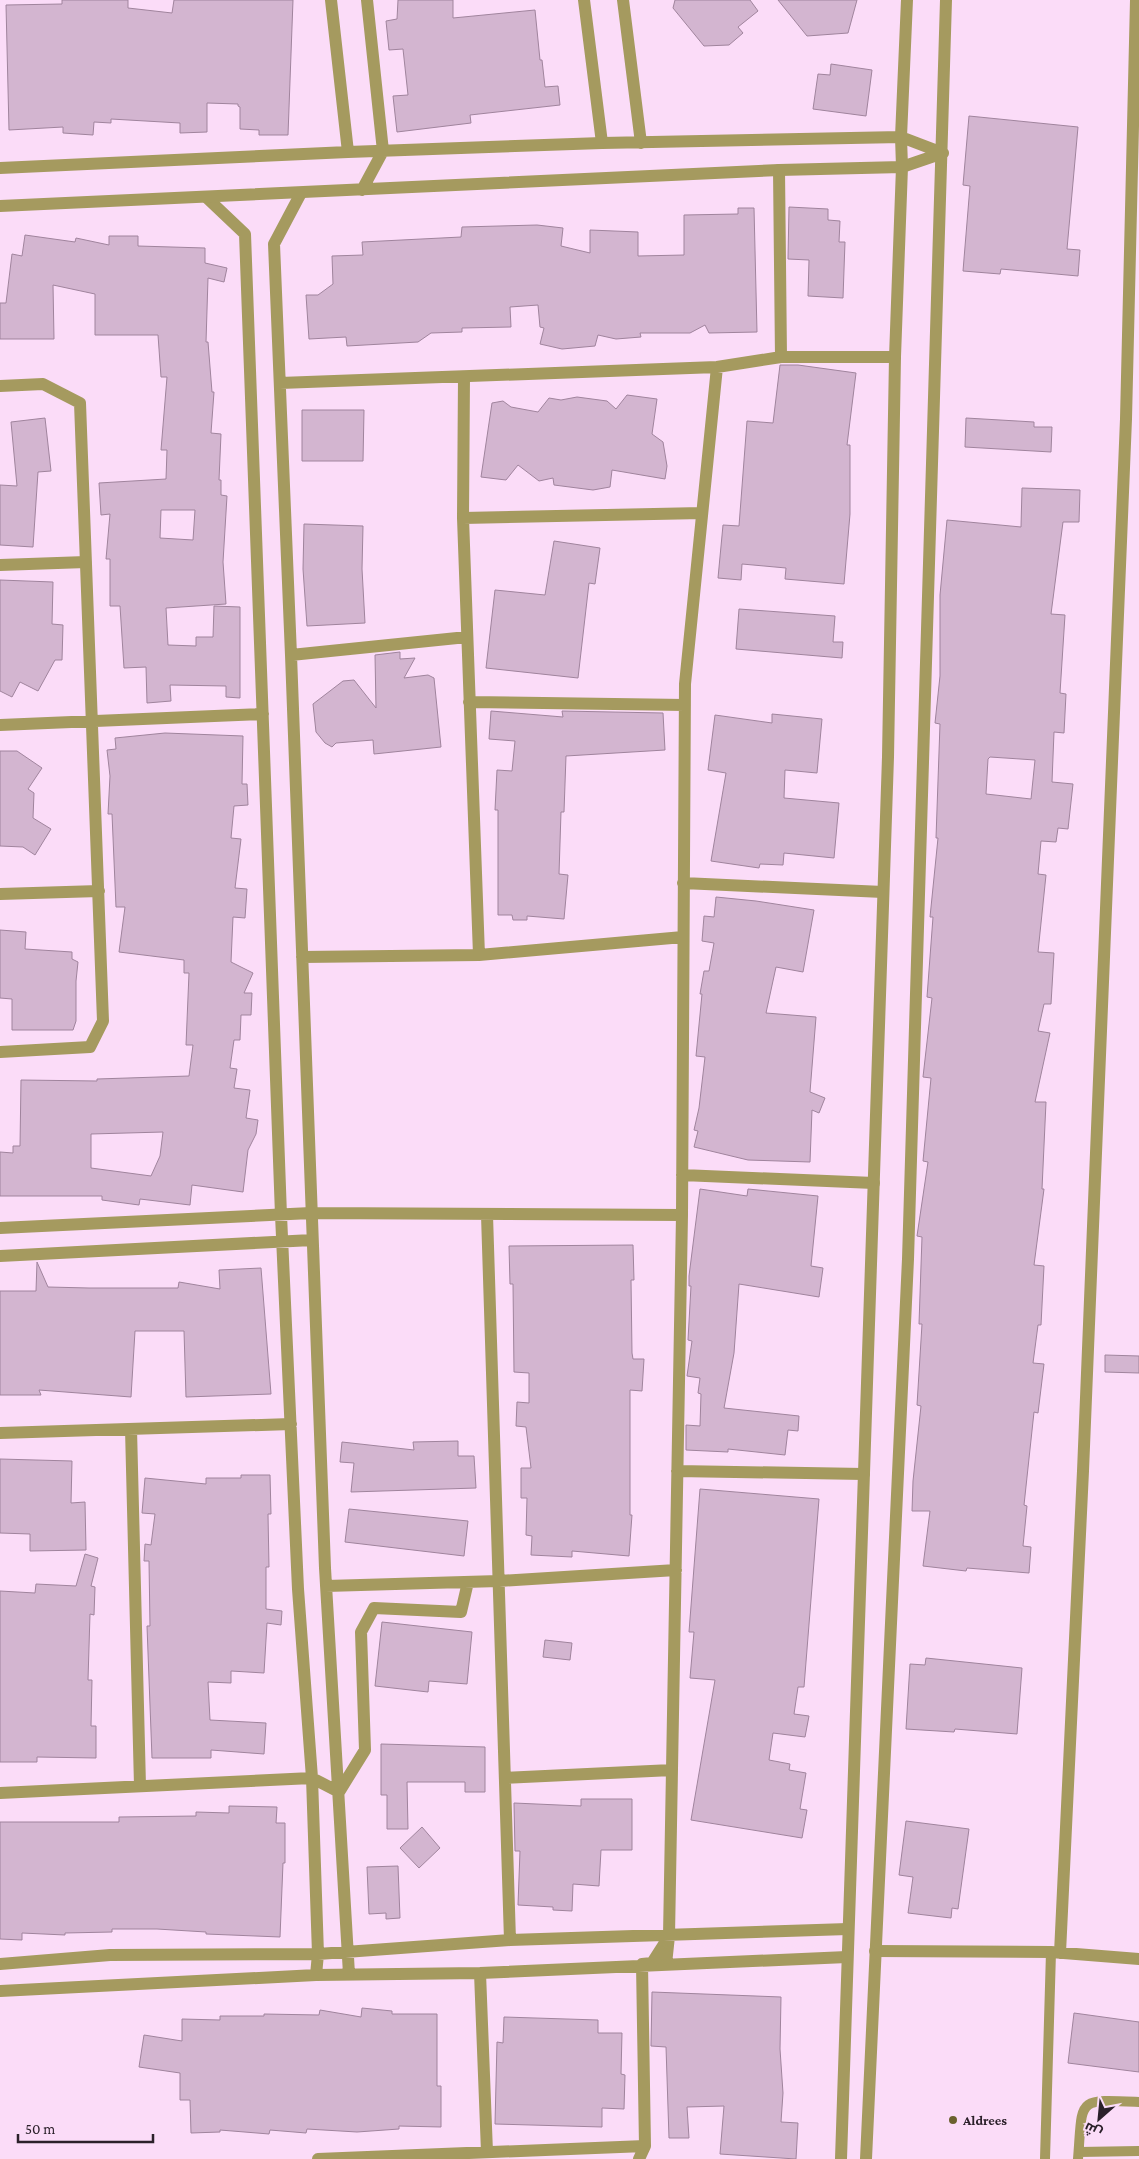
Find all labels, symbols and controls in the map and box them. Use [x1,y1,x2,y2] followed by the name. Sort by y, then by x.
[1074,2094,1124,2144] north arrow
[18,2112,152,2144] scale bar
[962,2112,1007,2128] place label: Aldrees
[947,2114,959,2126] marker: Aldrees
[1081,2118,1105,2142] text: ش
[25,2121,55,2137] text: 50 m

